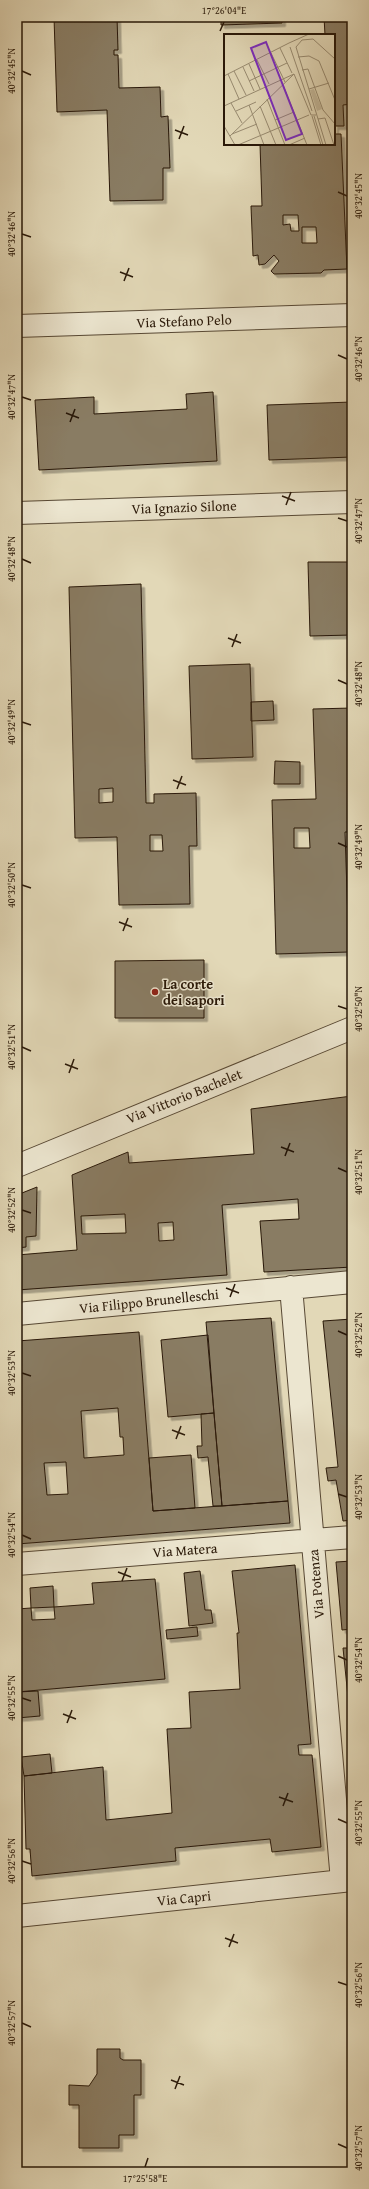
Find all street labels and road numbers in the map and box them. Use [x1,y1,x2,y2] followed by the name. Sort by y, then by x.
[136,309,232,333] street label: Via Stefano Pelo
[131,495,237,519] street label: Via Ignazio Silone
[123,1064,245,1128] street label: Via Vittorio Bachelet
[78,1284,220,1318] street label: Via Filippo Brunelleschi
[152,1538,218,1562] street label: Via Matera
[303,1548,329,1620] street label: Via Potenza
[156,1885,212,1911] street label: Via Capri

